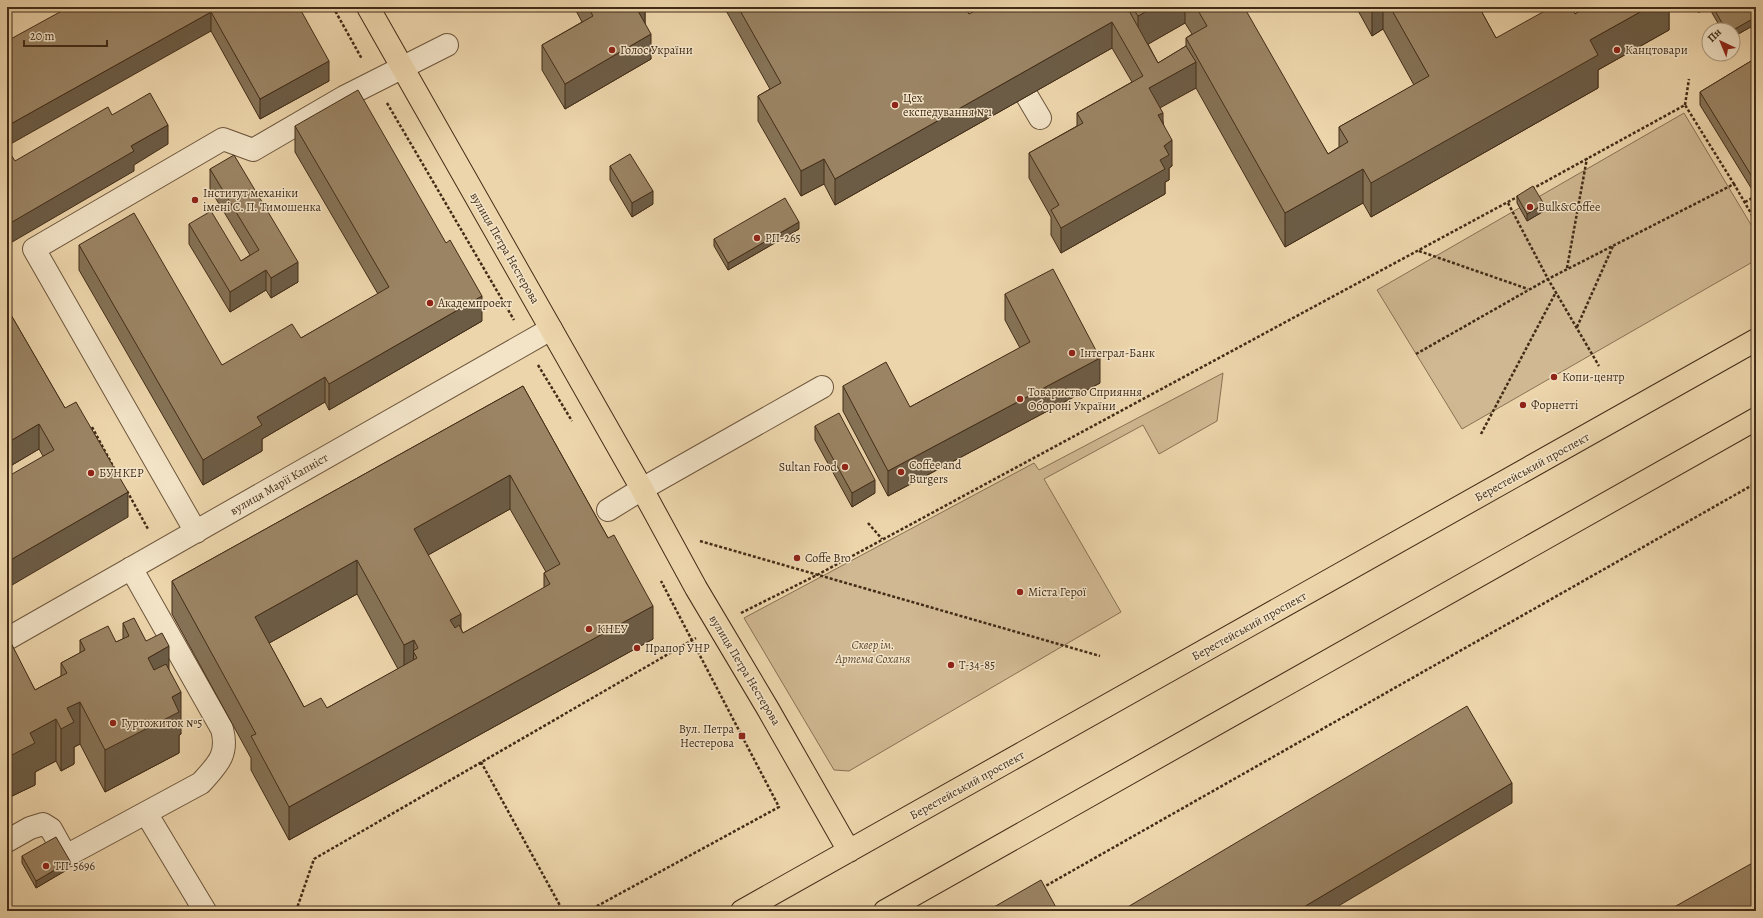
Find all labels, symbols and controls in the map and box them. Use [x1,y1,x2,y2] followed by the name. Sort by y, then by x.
[24,22,107,48] scale bar
[1701,22,1741,62] north arrow
[1704,24,1725,46] text: Пн
[30,28,54,44] text: 20 m
[620,42,693,58] place label: Голос України
[1625,42,1688,58] place label: Канцтовари
[607,45,617,55] marker: Голос України
[1612,45,1622,55] marker: Канцтовари
[903,90,992,120] place label: Цех експедування №1
[890,100,900,110] marker: Цех експедування №1
[203,185,322,215] place label: Інститут механіки імені С. П. Тимошенка
[467,189,544,307] street label: вулиця Петра Нестерова
[190,195,200,205] marker: Інститут механіки імені С. П. Тимошенка
[1538,199,1600,215] place label: Bulk&Coffee
[1525,202,1535,212] marker: Bulk&Coffee
[765,230,801,246] place label: РП-265
[752,233,762,243] marker: РП-265
[437,295,513,311] place label: Академпроект
[425,298,435,308] marker: Академпроект
[1080,345,1155,361] place label: Інтеграл-Банк
[1067,348,1077,358] marker: Інтеграл-Банк
[1562,369,1625,385] place label: Копи-центр
[1549,372,1559,382] marker: Копи-центр
[1028,384,1142,414] place label: Товариство Сприяння Обороні України
[1015,394,1025,404] marker: Товариство Сприяння Обороні України
[1531,397,1578,413] place label: Форнетті
[1518,400,1528,410] marker: Форнетті
[1472,428,1593,505] street label: Берестейський проспект
[227,449,332,519] street label: вулиця Марії Капніст
[909,457,962,487] place label: Coffee and Burgers
[779,459,838,475] place label: Sultan Food
[840,462,850,472] marker: Sultan Food
[99,465,144,481] place label: БУНКЕР
[896,467,906,477] marker: Coffee and Burgers
[86,468,96,478] marker: БУНКЕР
[805,550,851,566] place label: Coffe Bro
[792,553,802,563] marker: Coffe Bro
[1028,584,1087,600] place label: Міста Герої
[1015,587,1025,597] marker: Міста Герої
[1189,587,1310,664] street label: Берестейський проспект
[706,612,785,729] street label: вулиця Петра Нестерова
[597,621,628,637] place label: КНЕУ
[584,624,594,634] marker: КНЕУ
[834,637,911,667] park label: Сквер ім. Артема Соханя
[645,640,710,656] place label: Прапор УНР
[632,643,642,653] marker: Прапор УНР
[959,657,995,673] place label: Т-34-85
[946,660,956,670] marker: Т-34-85
[121,715,202,731] place label: Гуртожиток №5
[108,718,118,728] marker: Гуртожиток №5
[679,721,734,751] place label: Вул. Петра Нестерова
[737,731,747,741] marker: Вул. Петра Нестерова
[907,746,1028,823] street label: Берестейський проспект
[54,858,95,874] place label: ТП-5696
[41,861,51,871] marker: ТП-5696

